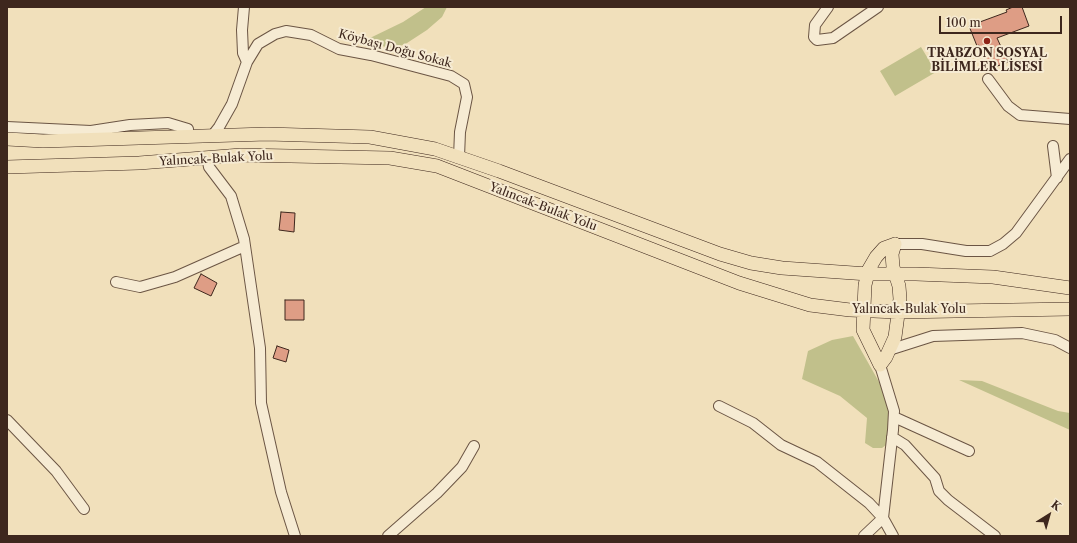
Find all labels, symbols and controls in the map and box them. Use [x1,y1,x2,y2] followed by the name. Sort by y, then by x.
[941,8,1064,34] scale bar
[946,15,981,30] text: 100 m
[337,27,453,71] street label: Köybaşı Doğu Sokak
[982,36,992,46] marker: TRABZON SOSYAL BİLİMLER LİSESİ
[927,47,1047,75] place label: TRABZON SOSYAL BİLİMLER LİSESİ
[159,149,273,169] street label: Yalıncak-Bulak Yolu
[487,180,599,234] street label: Yalıncak-Bulak Yolu
[852,303,966,317] street label: Yalıncak-Bulak Yolu
[1029,495,1069,535] north arrow
[1048,497,1064,514] text: K

